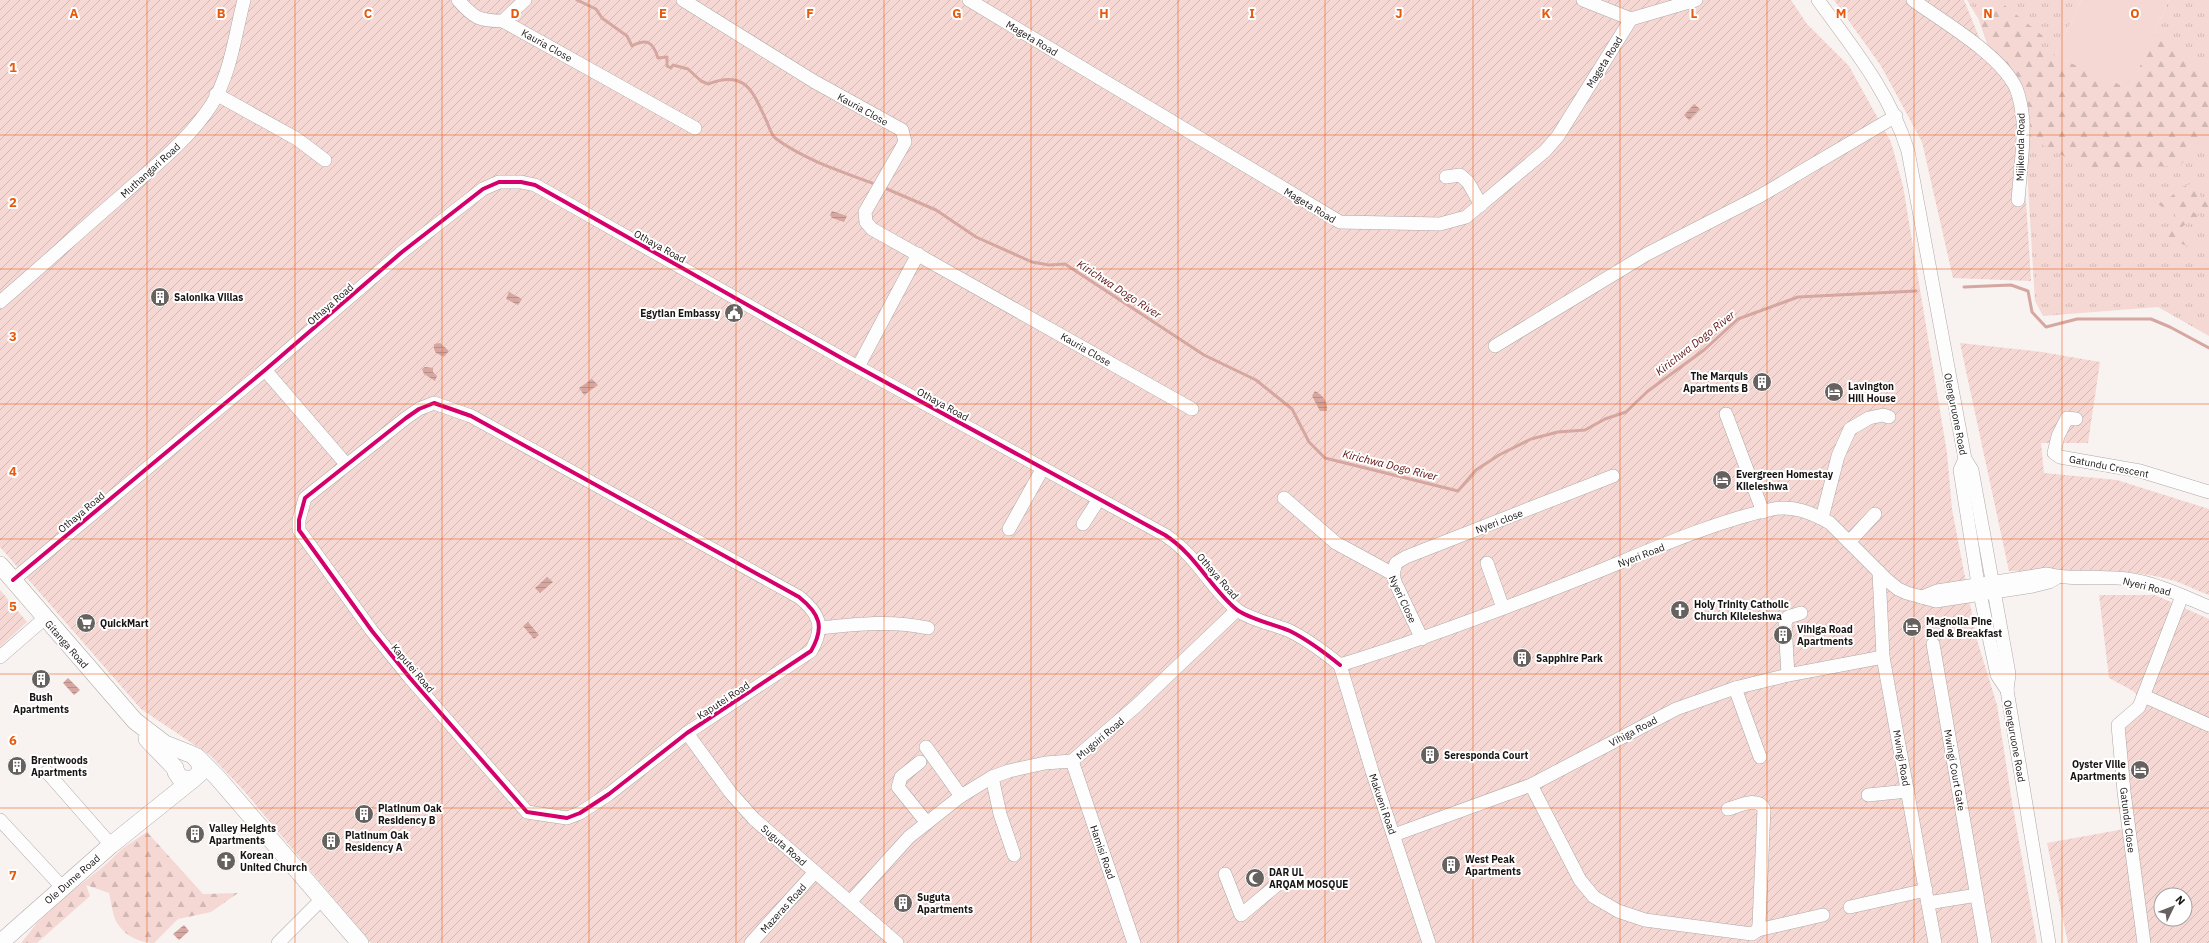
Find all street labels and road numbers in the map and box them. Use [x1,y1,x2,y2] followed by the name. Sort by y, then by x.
[1003,18,1060,59] street label: Mageta Road
[519,26,575,65] street label: Kauria Close
[1583,34,1625,90] street label: Mageta Road
[835,90,891,129] street label: Kauria Close
[2013,113,2028,181] street label: Mijikenda Road
[118,140,183,201] street label: Muthangari Road
[1281,185,1338,226] street label: Mageta Road
[632,227,688,266] street label: Othaya Road
[305,281,356,328] street label: Othaya Road
[1058,330,1114,369] street label: Kauria Close
[1941,372,1970,456] street label: Olenguruone Road
[915,385,971,424] street label: Othaya Road
[2068,452,2150,481] street label: Gatundu Crescent
[55,489,107,536] street label: Othaya Road
[1474,506,1525,536] street label: Nyeri close
[1616,541,1666,570] street label: Nyeri Road
[1194,551,1241,602] street label: Othaya Road
[1386,573,1419,625] street label: Nyeri Close
[2122,574,2172,599] street label: Nyeri Road
[42,617,91,671] street label: Gitanga Road
[388,641,437,695] street label: Kaputei Road
[695,679,752,722] street label: Kaputei Road
[2001,699,2028,783] street label: Olenguruone Road
[1607,713,1660,750] street label: Vihiga Road
[1074,715,1127,762] street label: Mugoiri Road
[1941,728,1968,812] street label: Mwingi Court Gate
[1890,729,1913,787] street label: Mwingi Road
[1366,772,1399,836] street label: Makueni Road
[2117,787,2138,854] street label: Gatundu Close
[758,822,809,869] street label: Suguta Road
[1087,823,1118,881] street label: Hamisi Road
[42,852,103,907] street label: Ole Dume Road
[758,881,809,936] street label: Mazeras Road

